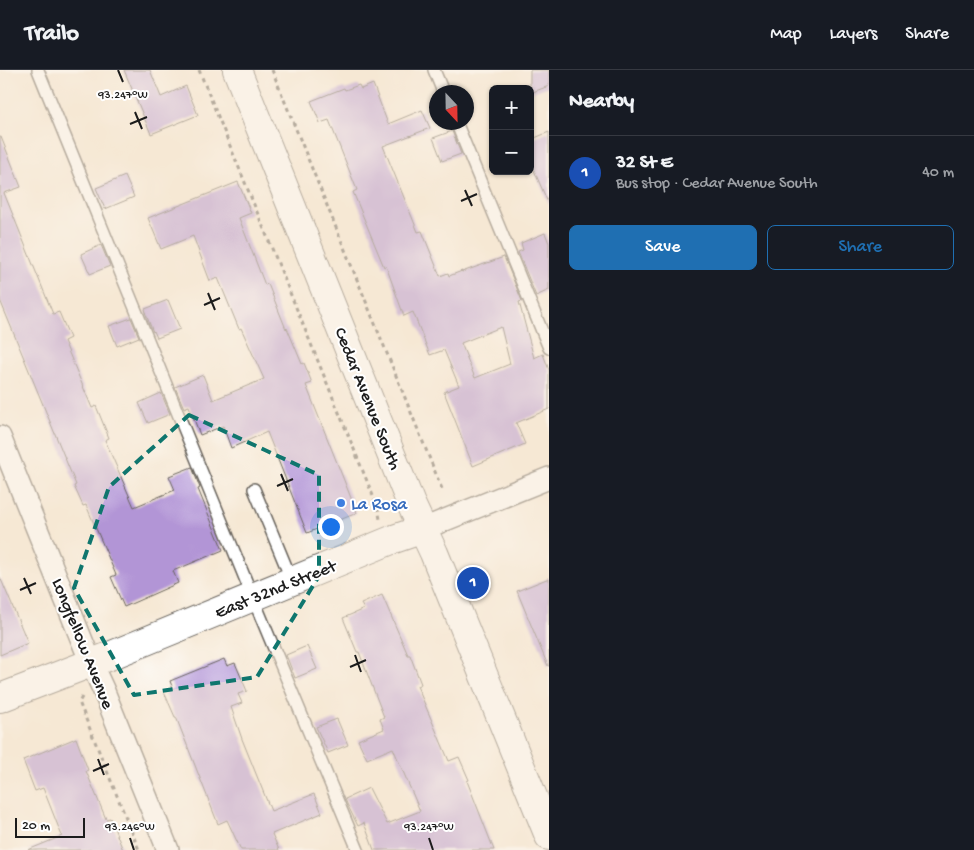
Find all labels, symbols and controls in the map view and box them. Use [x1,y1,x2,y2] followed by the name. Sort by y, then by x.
[25,20,79,49] text: Trailo
[770,24,802,45] text: Map
[830,24,877,45] text: Layers
[905,24,949,45] text: Share
[429,85,474,130] north arrow
[489,85,534,175] map controls
[489,85,534,130] button: +
[97,89,148,103] text: 93.247°W
[569,90,634,115] text: Nearby
[489,130,534,175] button: −
[616,152,673,175] text: 32 St E
[582,164,588,183] text: 1
[922,164,954,183] text: 40 m
[616,175,817,194] text: Bus stop · Cedar Avenue South
[569,225,757,270] button: Save
[767,225,954,270] button: Share
[329,325,405,474] street label: Cedar Avenue South
[351,495,408,516] place label: La Rosa
[335,497,347,509] marker: La Rosa
[318,514,344,540] your location
[212,556,341,624] street label: East 32nd Street
[457,564,489,602] pin: 1
[46,575,118,713] street label: Longfellow Avenue
[15,815,85,838] scale bar
[22,818,50,835] text: 20 m
[104,821,155,835] text: 93.246°W
[403,821,454,835] text: 93.247°W

